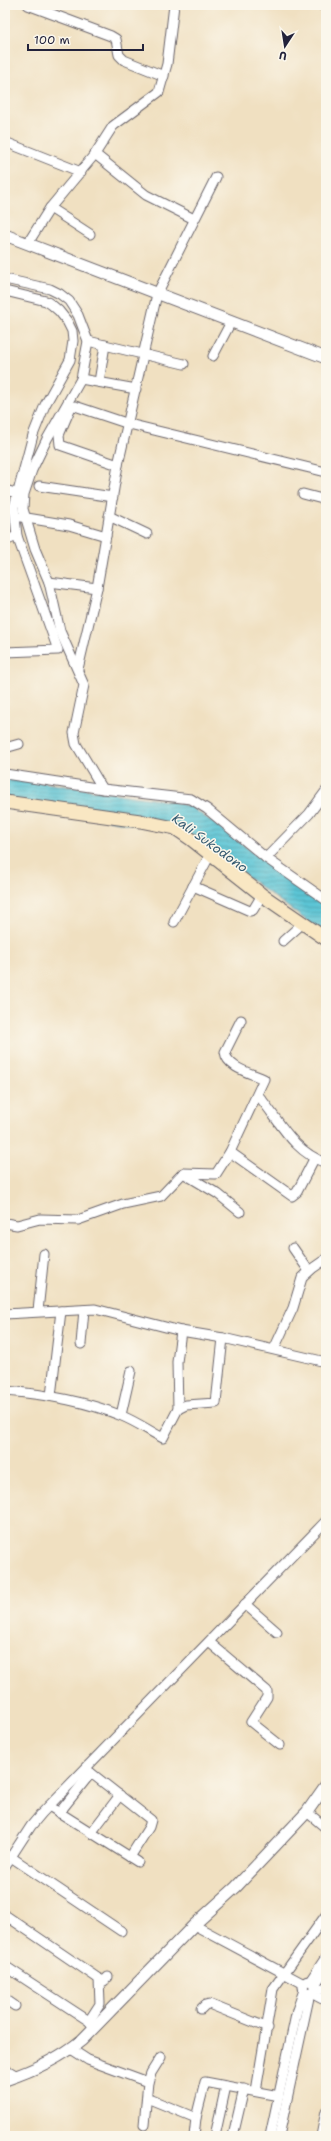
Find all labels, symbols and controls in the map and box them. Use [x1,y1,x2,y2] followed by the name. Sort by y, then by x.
[28,26,143,52] scale bar
[265,26,305,66] north arrow
[34,32,70,48] text: 100 m
[278,47,288,63] text: U
[169,810,251,876] water label: Kali Sukodono

